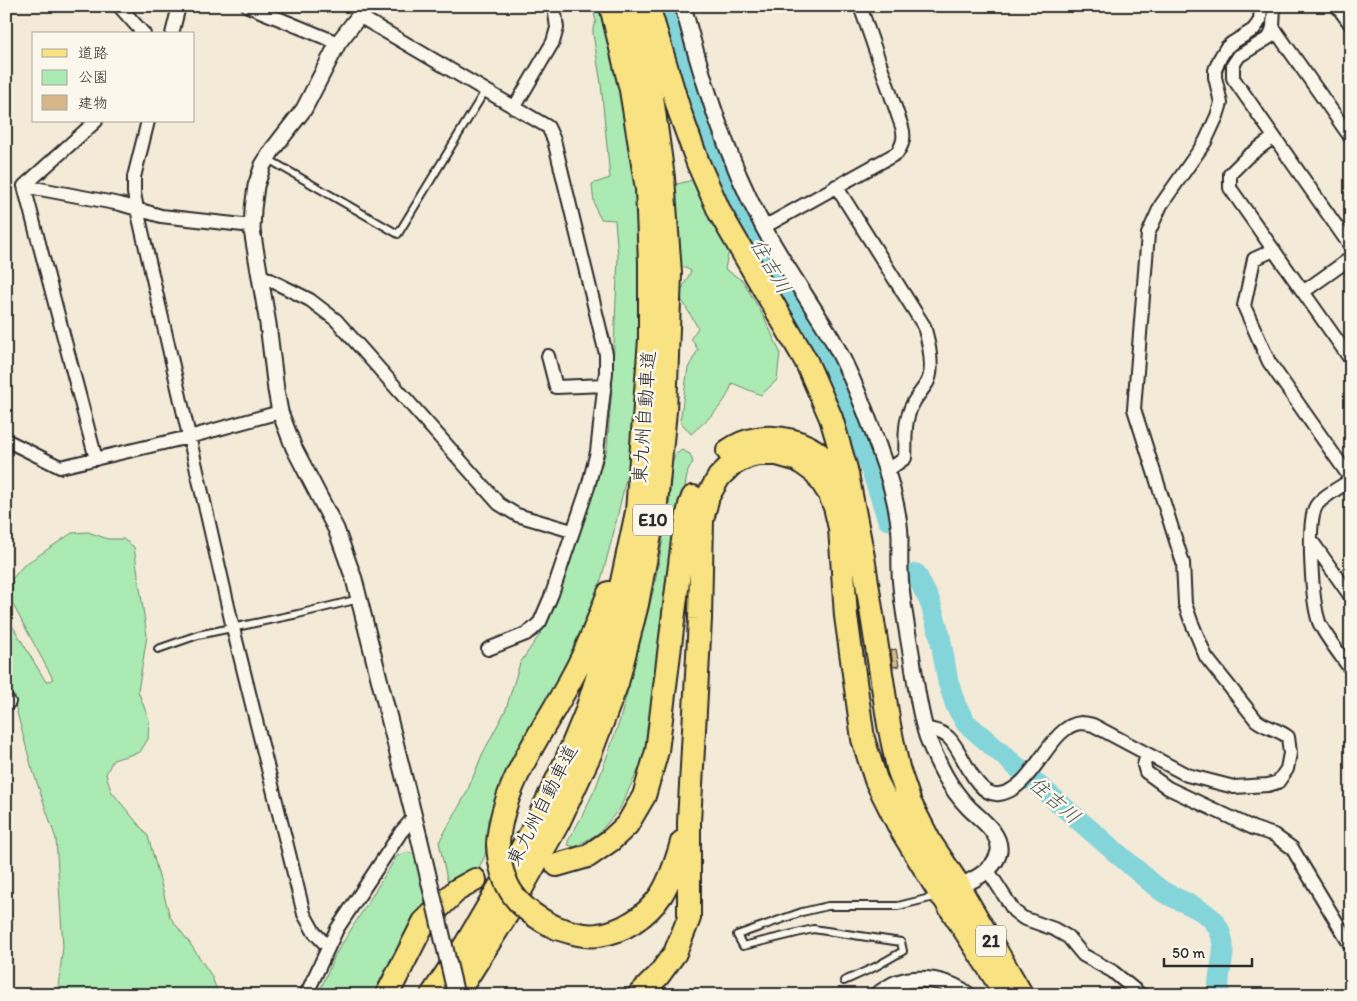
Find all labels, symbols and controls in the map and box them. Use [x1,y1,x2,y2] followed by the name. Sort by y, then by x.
[32,32,195,122] legend
[78,44,108,62] text: 道路
[78,68,108,86] text: 公園
[78,94,108,112] text: 建物
[746,234,796,298] water label: 住吉川
[628,350,660,484] street label: 東九州自動車道
[633,504,673,536] road number: E10
[502,741,582,869] street label: 東九州自動車道
[1024,771,1086,829] water label: 住吉川
[976,926,1006,956] road number: 21
[1164,936,1252,968] scale bar
[1172,944,1205,962] text: 50 m

